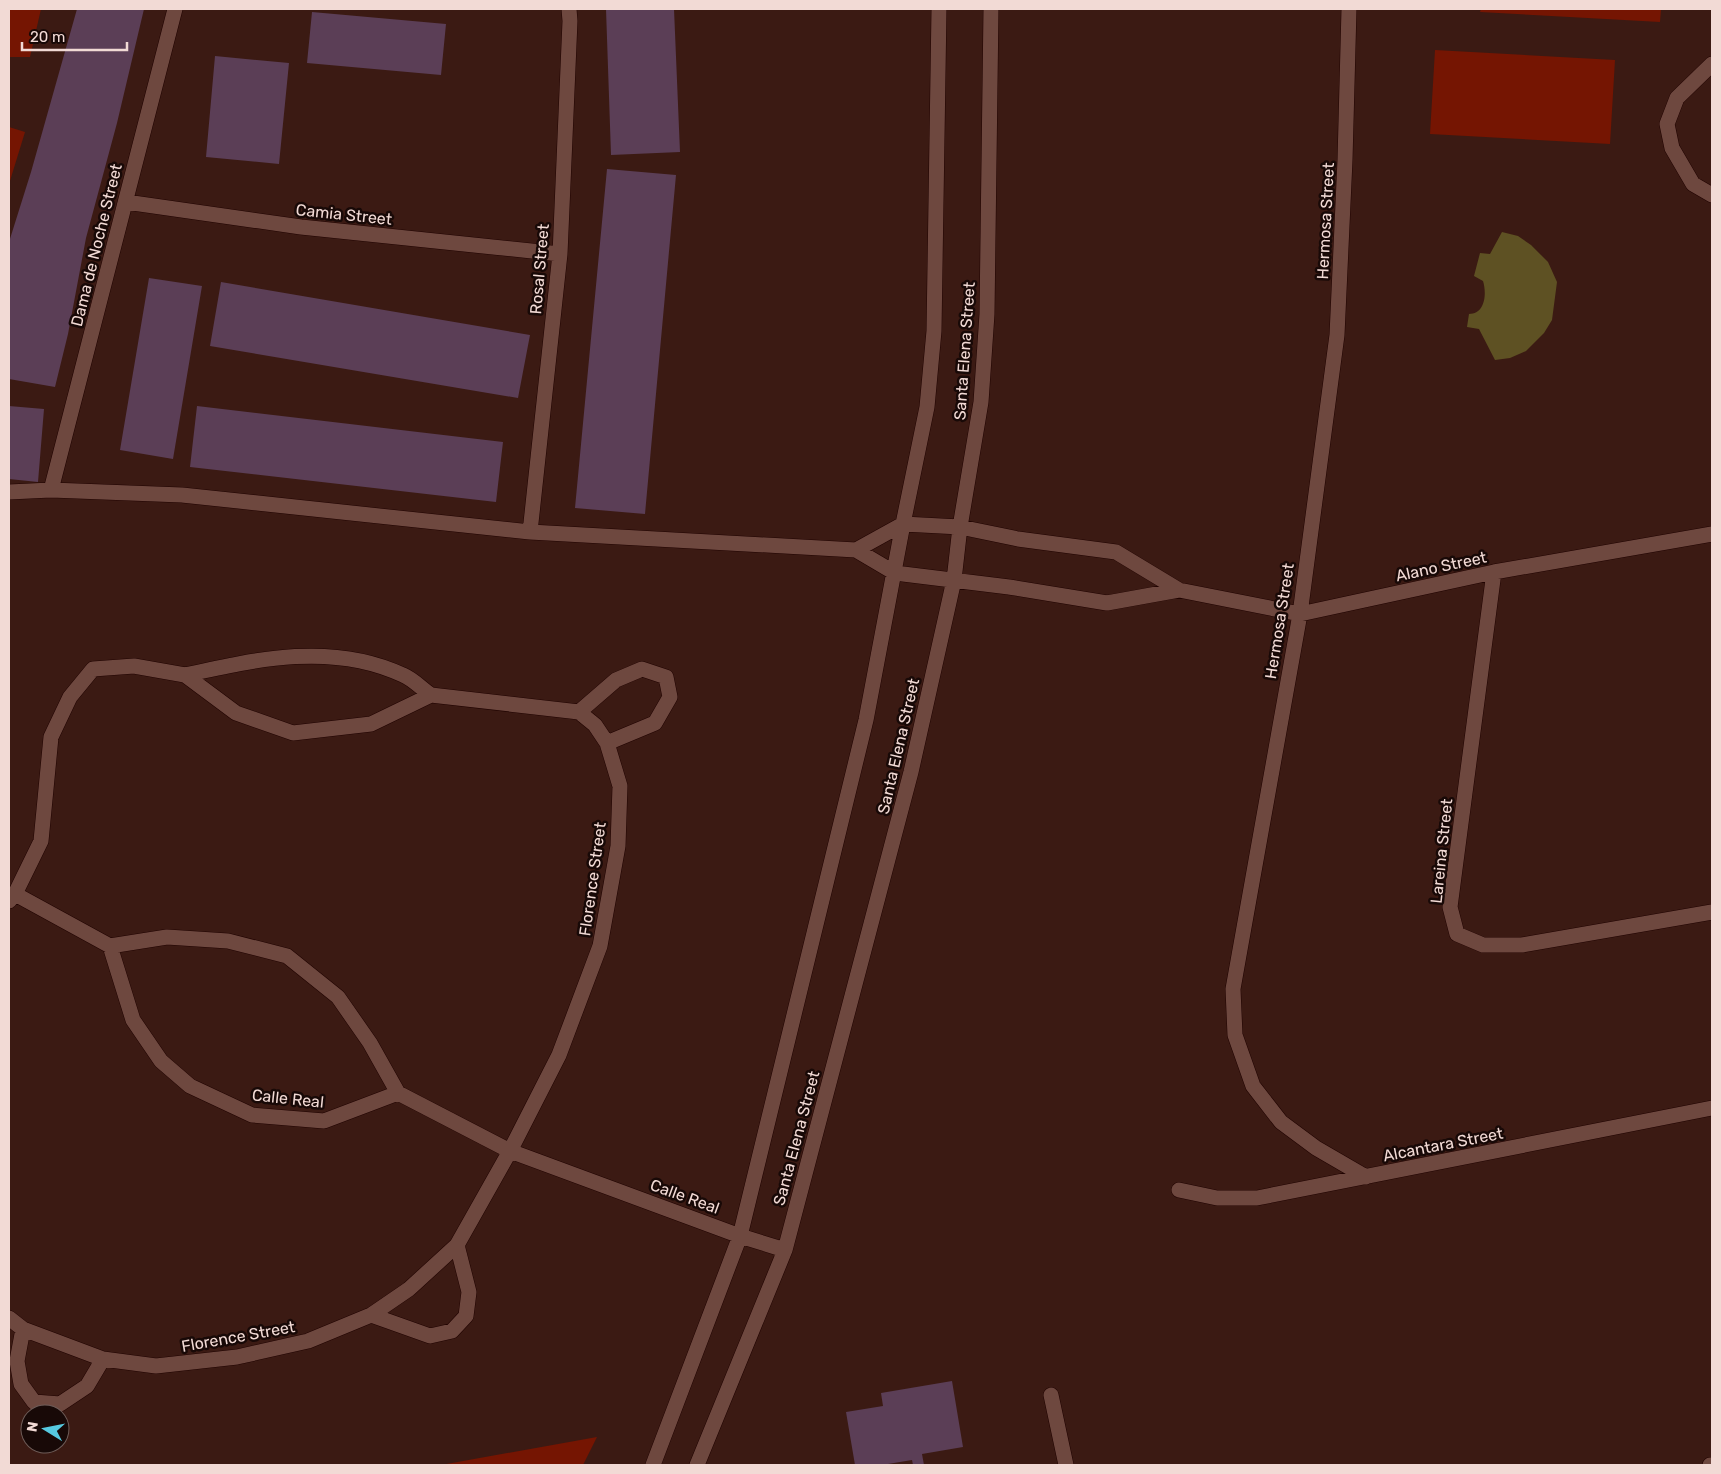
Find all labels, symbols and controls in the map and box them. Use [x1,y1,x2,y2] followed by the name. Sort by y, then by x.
[22,20,128,52] scale bar
[30,28,65,46] text: 20 m
[67,162,126,329] street label: Dama de Noche Street
[1313,162,1338,280] street label: Hermosa Street
[295,200,393,229] street label: Camia Street
[526,223,553,315] street label: Rosal Street
[950,281,979,421] street label: Santa Elena Street
[1394,548,1488,585] street label: Alano Street
[1261,562,1298,680] street label: Hermosa Street
[874,676,923,816] street label: Santa Elena Street
[1427,798,1456,904] street label: Lareina Street
[575,821,610,937] street label: Florence Street
[769,1069,824,1208] street label: Santa Elena Street
[251,1085,325,1112] street label: Calle Real
[1381,1124,1505,1165] street label: Alcantara Street
[648,1175,722,1218] street label: Calle Real
[180,1317,296,1356] street label: Florence Street
[20,1404,70,1454] north arrow
[23,1420,42,1433] text: N

